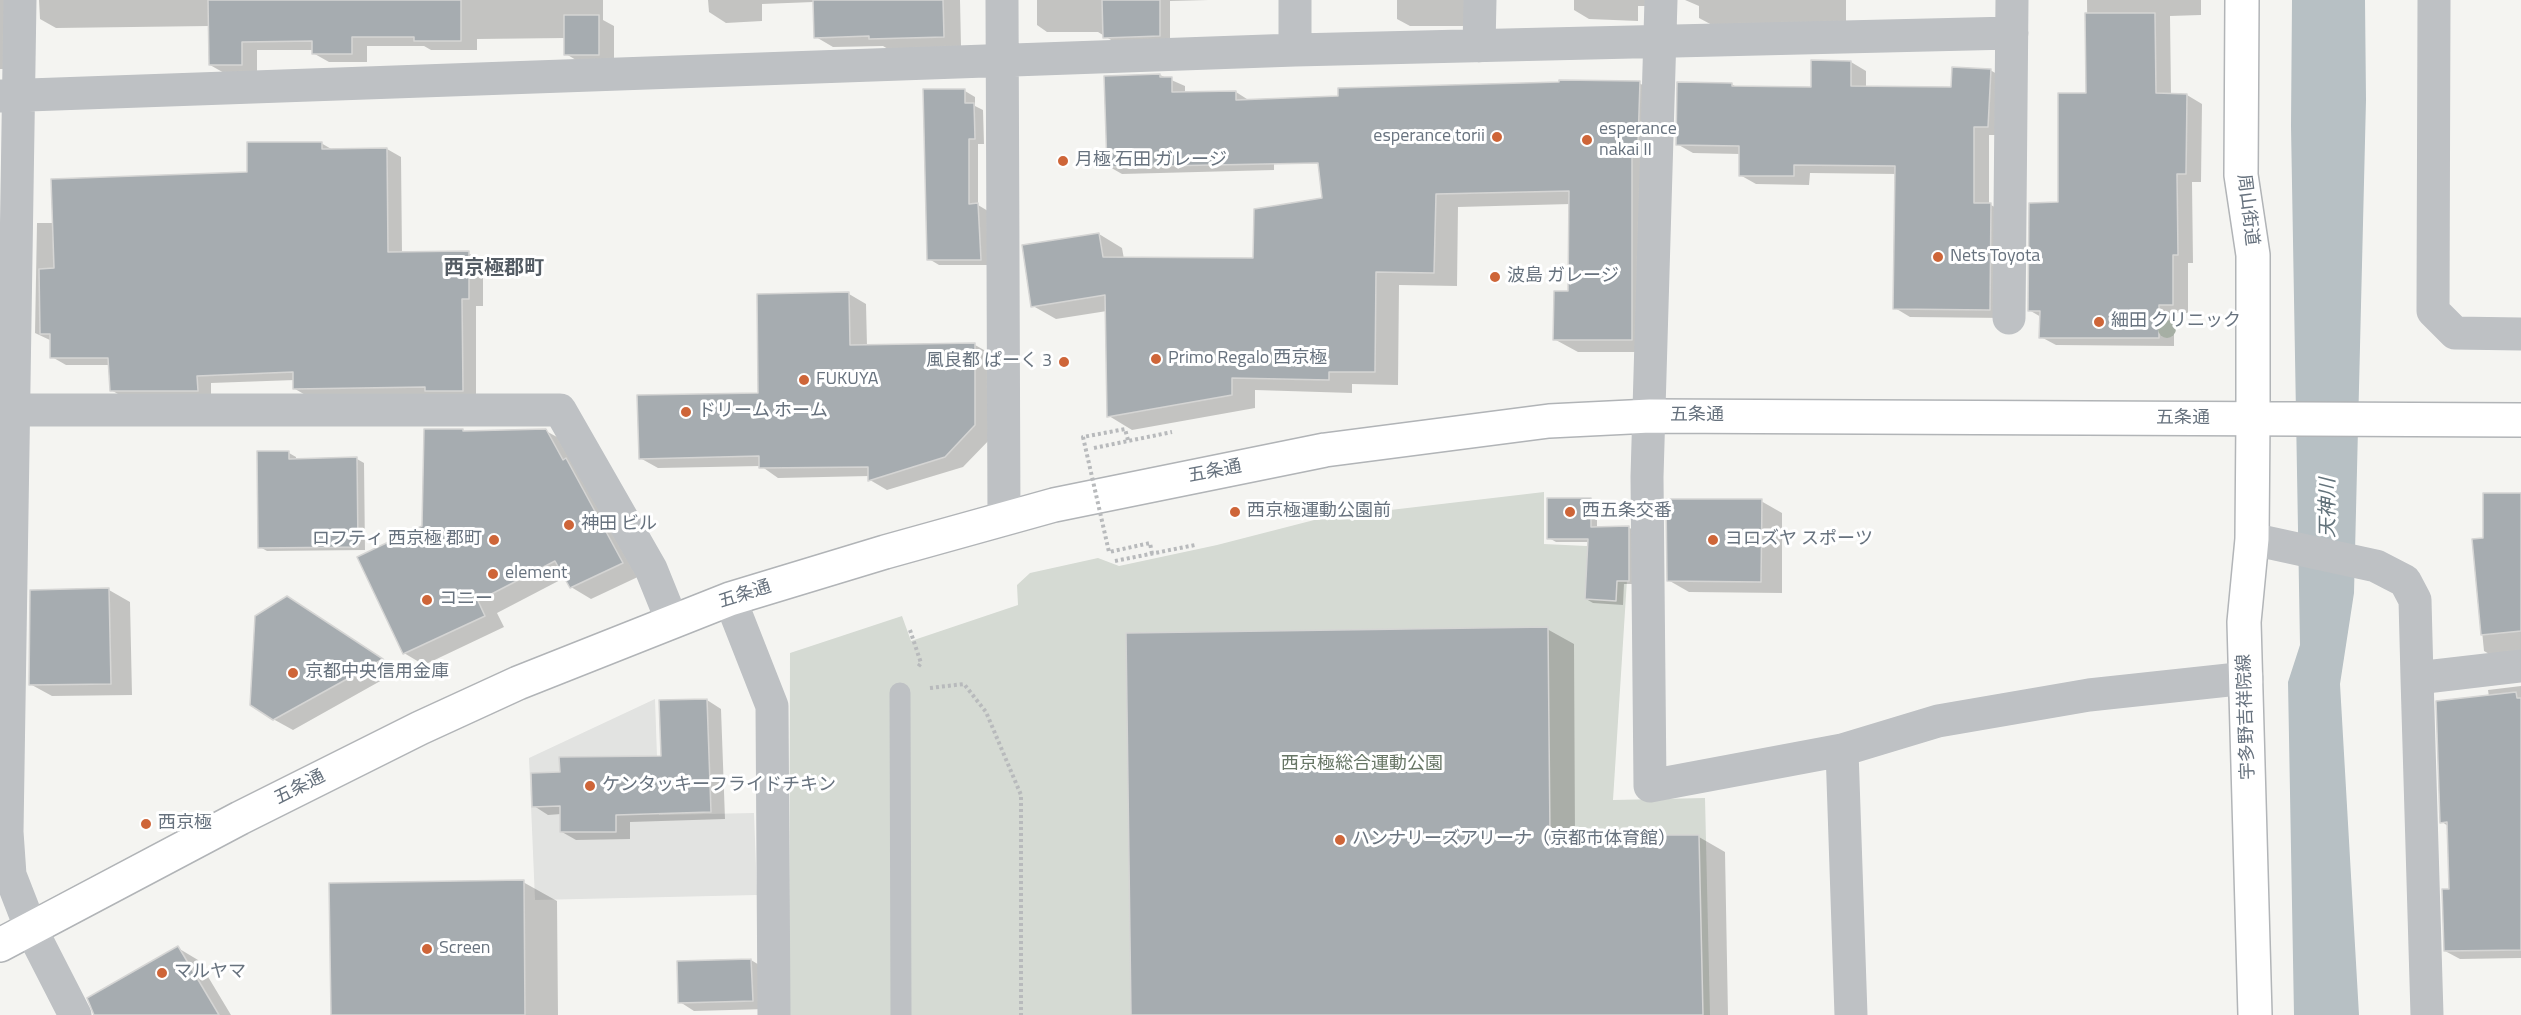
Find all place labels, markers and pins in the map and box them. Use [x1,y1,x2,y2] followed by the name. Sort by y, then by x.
[1599,119,1677,162] place label: esperance nakai II
[1373,126,1485,148] place label: esperance torii
[1490,130,1504,144] marker: esperance torii
[1580,133,1594,147] marker: esperance nakai II
[1075,150,1227,172] place label: 月極 石田 ガレージ
[1056,154,1070,168] marker: 月極 石田 ガレージ
[1950,246,2040,268] place label: Nets Toyota
[1931,250,1945,264] marker: Nets Toyota
[1507,266,1619,288] place label: 波島 ガレージ
[1488,270,1502,284] marker: 波島 ガレージ
[2111,311,2241,333] place label: 細田 クリニック
[2092,315,2106,329] marker: 細田 クリニック
[1168,348,1327,370] place label: Primo Regalo 西京極
[926,351,1052,373] place label: 風良都 ぱーく 3
[1149,352,1163,366] marker: Primo Regalo 西京極
[1057,355,1071,369] marker: 風良都 ぱーく 3
[816,369,878,391] place label: FUKUYA
[797,373,811,387] marker: FUKUYA
[698,401,828,423] place label: ドリーム ホーム
[679,405,693,419] marker: ドリーム ホーム
[1247,501,1391,523] place label: 西京極運動公園前
[1582,501,1672,523] place label: 西五条交番
[1228,505,1242,519] marker: 西京極運動公園前
[1563,505,1577,519] marker: 西五条交番
[581,514,657,536] place label: 神田 ビル
[562,518,576,532] marker: 神田 ビル
[312,529,482,551] place label: ロフティ 西京極 郡町
[1725,529,1873,551] place label: ヨロズヤ スポーツ
[487,533,501,547] marker: ロフティ 西京極 郡町
[1706,533,1720,547] marker: ヨロズヤ スポーツ
[505,563,567,585] place label: element
[486,567,500,581] marker: element
[439,589,493,611] place label: コニー
[420,593,434,607] marker: コニー
[305,662,449,684] place label: 京都中央信用金庫
[286,666,300,680] marker: 京都中央信用金庫
[602,775,836,797] place label: ケンタッキーフライドチキン
[583,779,597,793] marker: ケンタッキーフライドチキン
[158,813,212,835] place label: 西京極
[139,817,153,831] marker: 西京極
[1352,829,1676,851] place label: ハンナリーズアリーナ（京都市体育館）
[1333,833,1347,847] marker: ハンナリーズアリーナ（京都市体育館）
[439,938,490,960] place label: Screen
[420,942,434,956] marker: Screen
[174,962,246,984] place label: マルヤマ
[155,966,169,980] marker: マルヤマ

